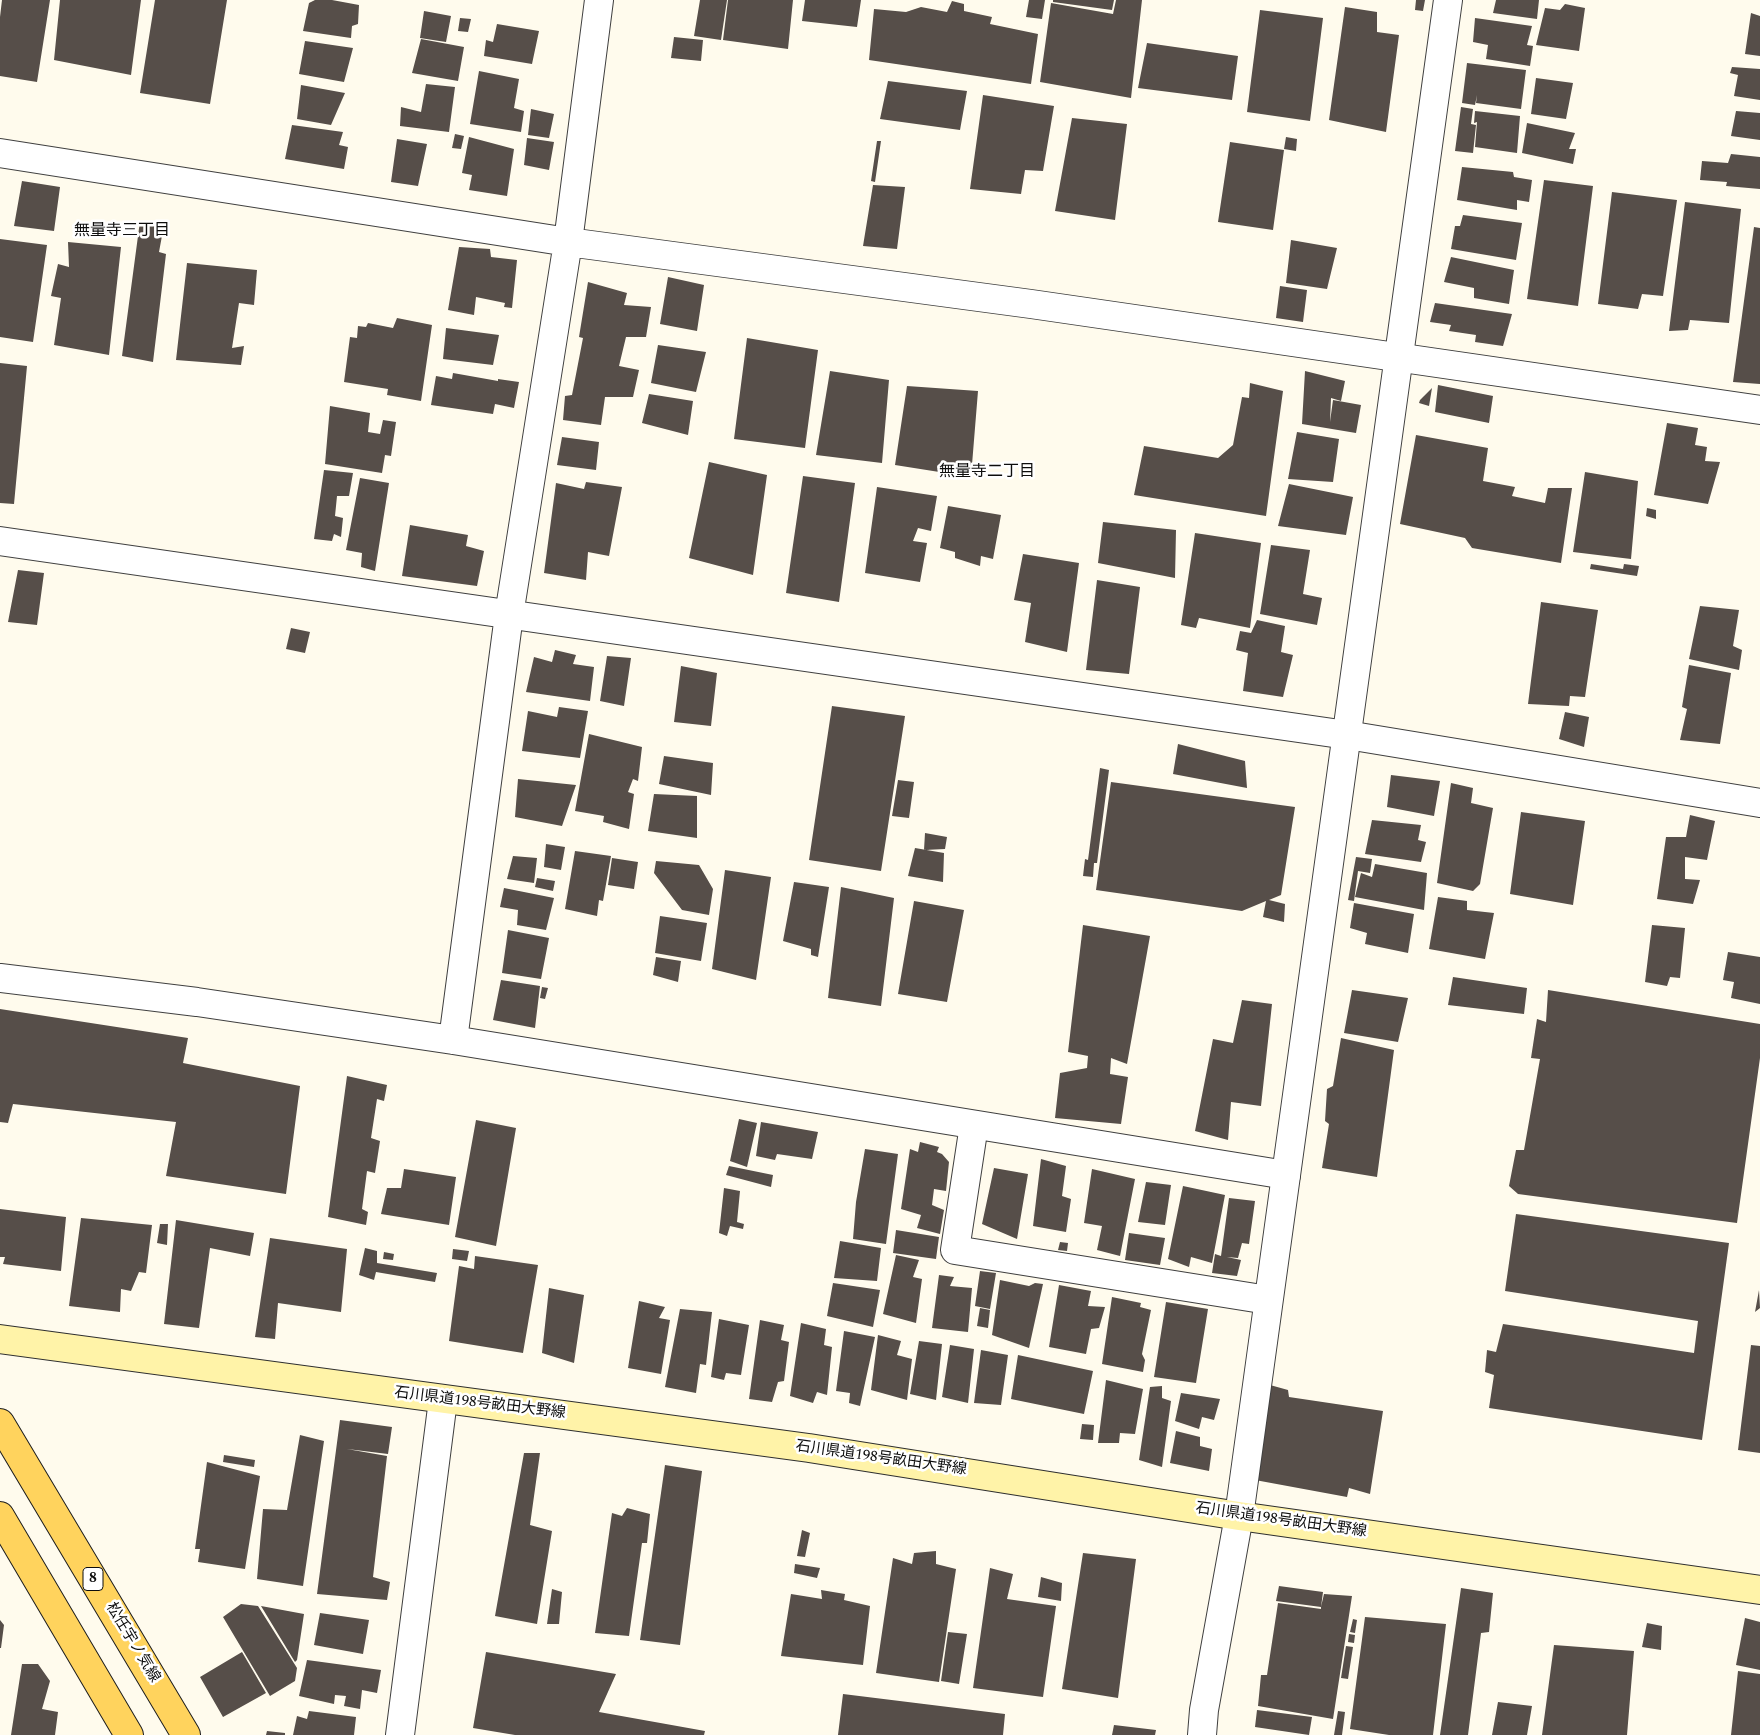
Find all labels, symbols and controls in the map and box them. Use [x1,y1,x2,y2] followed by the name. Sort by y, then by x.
[74,222,170,242] district label: 無量寺三丁目
[939,463,1035,483] district label: 無量寺二丁目
[393,1385,567,1423] street label: 石川県道198号畝田大野線
[794,1438,968,1480] street label: 石川県道198号畝田大野線
[1194,1500,1368,1542] street label: 石川県道198号畝田大野線
[83,1568,103,1590] road number: 8
[101,1600,163,1686] street label: 松任宇ノ気線

